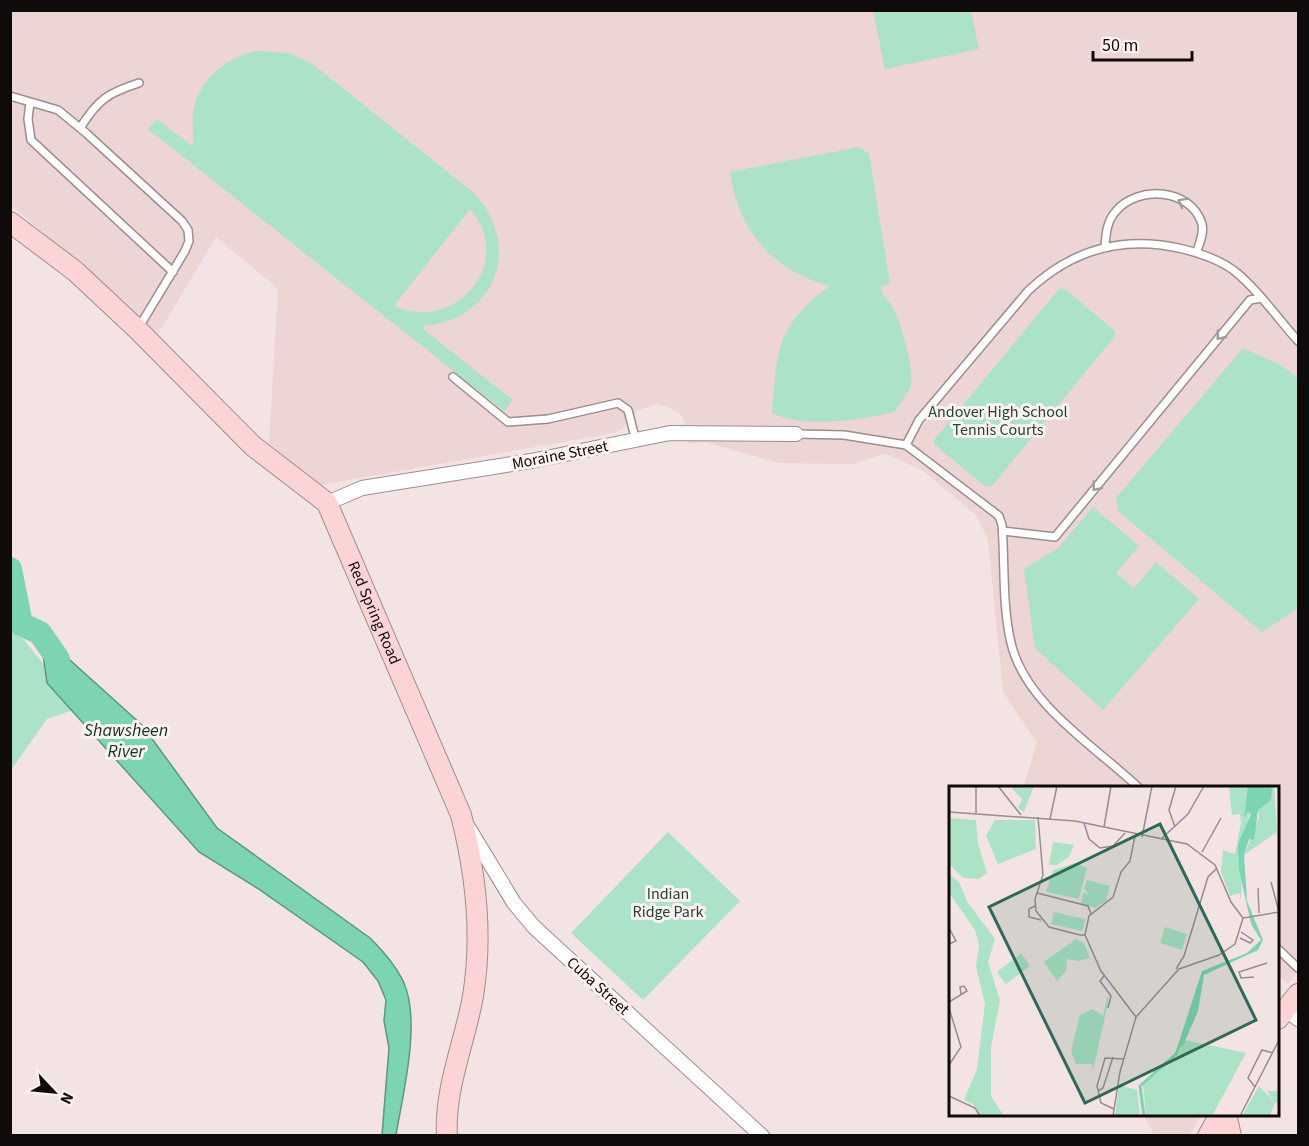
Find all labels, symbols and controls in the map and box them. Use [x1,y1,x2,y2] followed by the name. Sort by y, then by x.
[1093,24,1192,62] scale bar
[1102,33,1138,58] text: 50 m
[1178,198,1188,209] one-way arrow
[1216,330,1227,341] one-way arrow
[928,401,1068,441] park label: Andover High School Tennis Courts
[510,435,611,475] street label: Moraine Street
[1093,481,1104,492] one-way arrow
[342,558,406,668] street label: Red Spring Road
[84,718,168,764] water label: Shawsheen River
[949,786,1279,1116] inset map
[633,883,703,923] park label: Indian Ridge Park
[562,952,635,1021] street label: Cuba Street
[24,1062,84,1122] north arrow
[54,1089,79,1108] text: N

